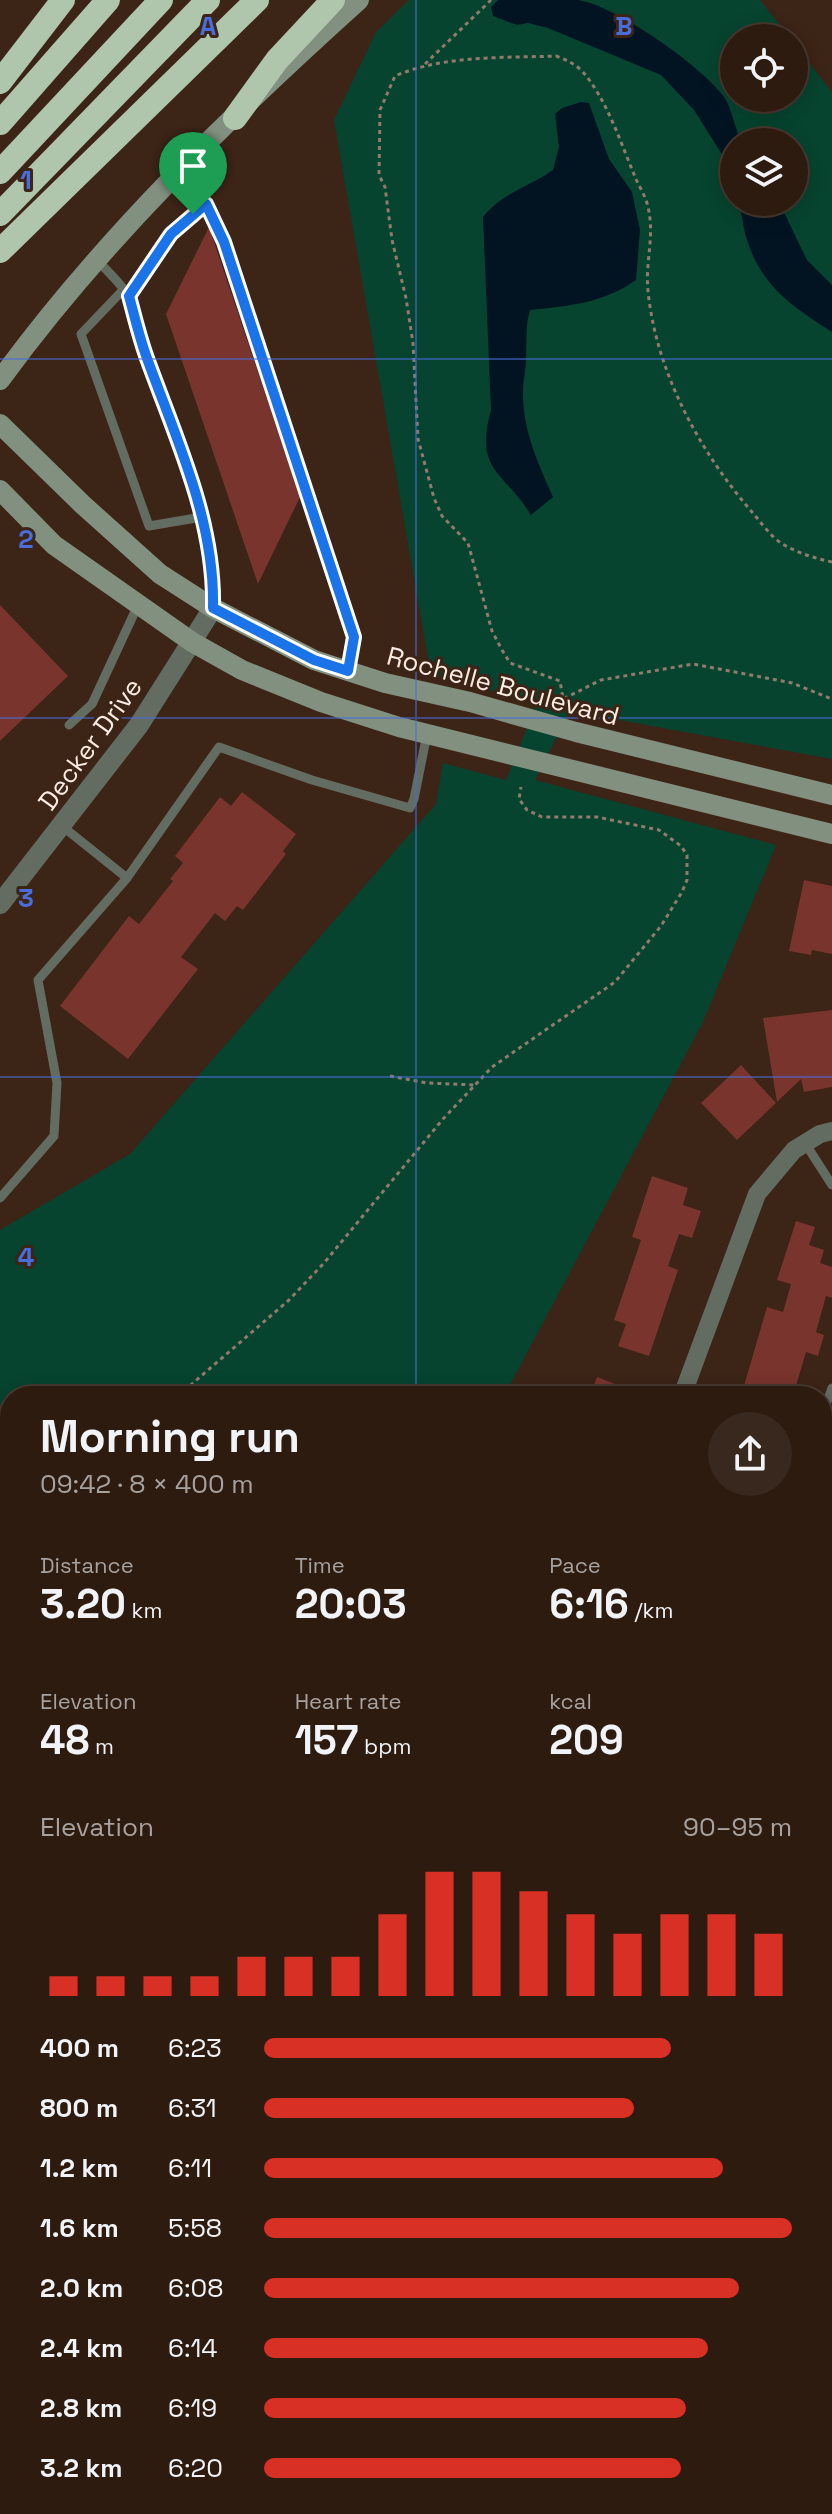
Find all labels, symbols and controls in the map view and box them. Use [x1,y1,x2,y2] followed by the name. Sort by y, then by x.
[200,9,217,43] text: A
[615,9,633,43] text: B
[720,24,808,216] map controls
[720,24,808,112] button: locate
[720,128,808,216] button: layers
[159,132,227,214] pin
[171,144,215,188] icon: arrive
[20,163,32,197] text: 1
[18,522,34,556] text: 2
[383,639,623,733] street label: Rochelle Boulevard
[31,671,149,817] street label: Decker Drive
[18,881,34,915] text: 3
[18,1240,34,1274] text: 4
[40,1409,300,1465] text: Morning run
[708,1412,792,1496] button: share
[40,1467,254,1501] text: 09:42 · 8 × 400 m
[40,1551,134,1579] text: Distance
[295,1551,345,1579] text: Time
[549,1551,601,1579] text: Pace
[40,1579,126,1630] text: 3.20
[295,1579,407,1630] text: 20:03
[549,1579,629,1630] text: 6:16
[126,1596,162,1624] text: km
[629,1596,673,1624] text: /km
[40,1687,136,1715] text: Elevation
[295,1687,401,1715] text: Heart rate
[549,1687,592,1715] text: kcal
[40,1715,89,1766] text: 48
[295,1715,358,1766] text: 157
[549,1715,624,1766] text: 209
[89,1732,114,1760] text: m
[358,1732,411,1760] text: bpm
[40,1810,154,1844] text: Elevation
[683,1810,792,1844] text: 90–95 m
[40,2031,119,2065] text: 400 m
[168,2031,222,2065] text: 6:23
[40,2091,118,2125] text: 800 m
[168,2091,217,2125] text: 6:31
[40,2151,118,2185] text: 1.2 km
[168,2151,212,2185] text: 6:11
[40,2211,119,2245] text: 1.6 km
[168,2211,222,2245] text: 5:58
[40,2271,123,2305] text: 2.0 km
[168,2271,223,2305] text: 6:08
[40,2331,123,2365] text: 2.4 km
[168,2331,218,2365] text: 6:14
[40,2391,122,2425] text: 2.8 km
[168,2391,217,2425] text: 6:19
[40,2451,122,2485] text: 3.2 km
[168,2451,223,2485] text: 6:20

